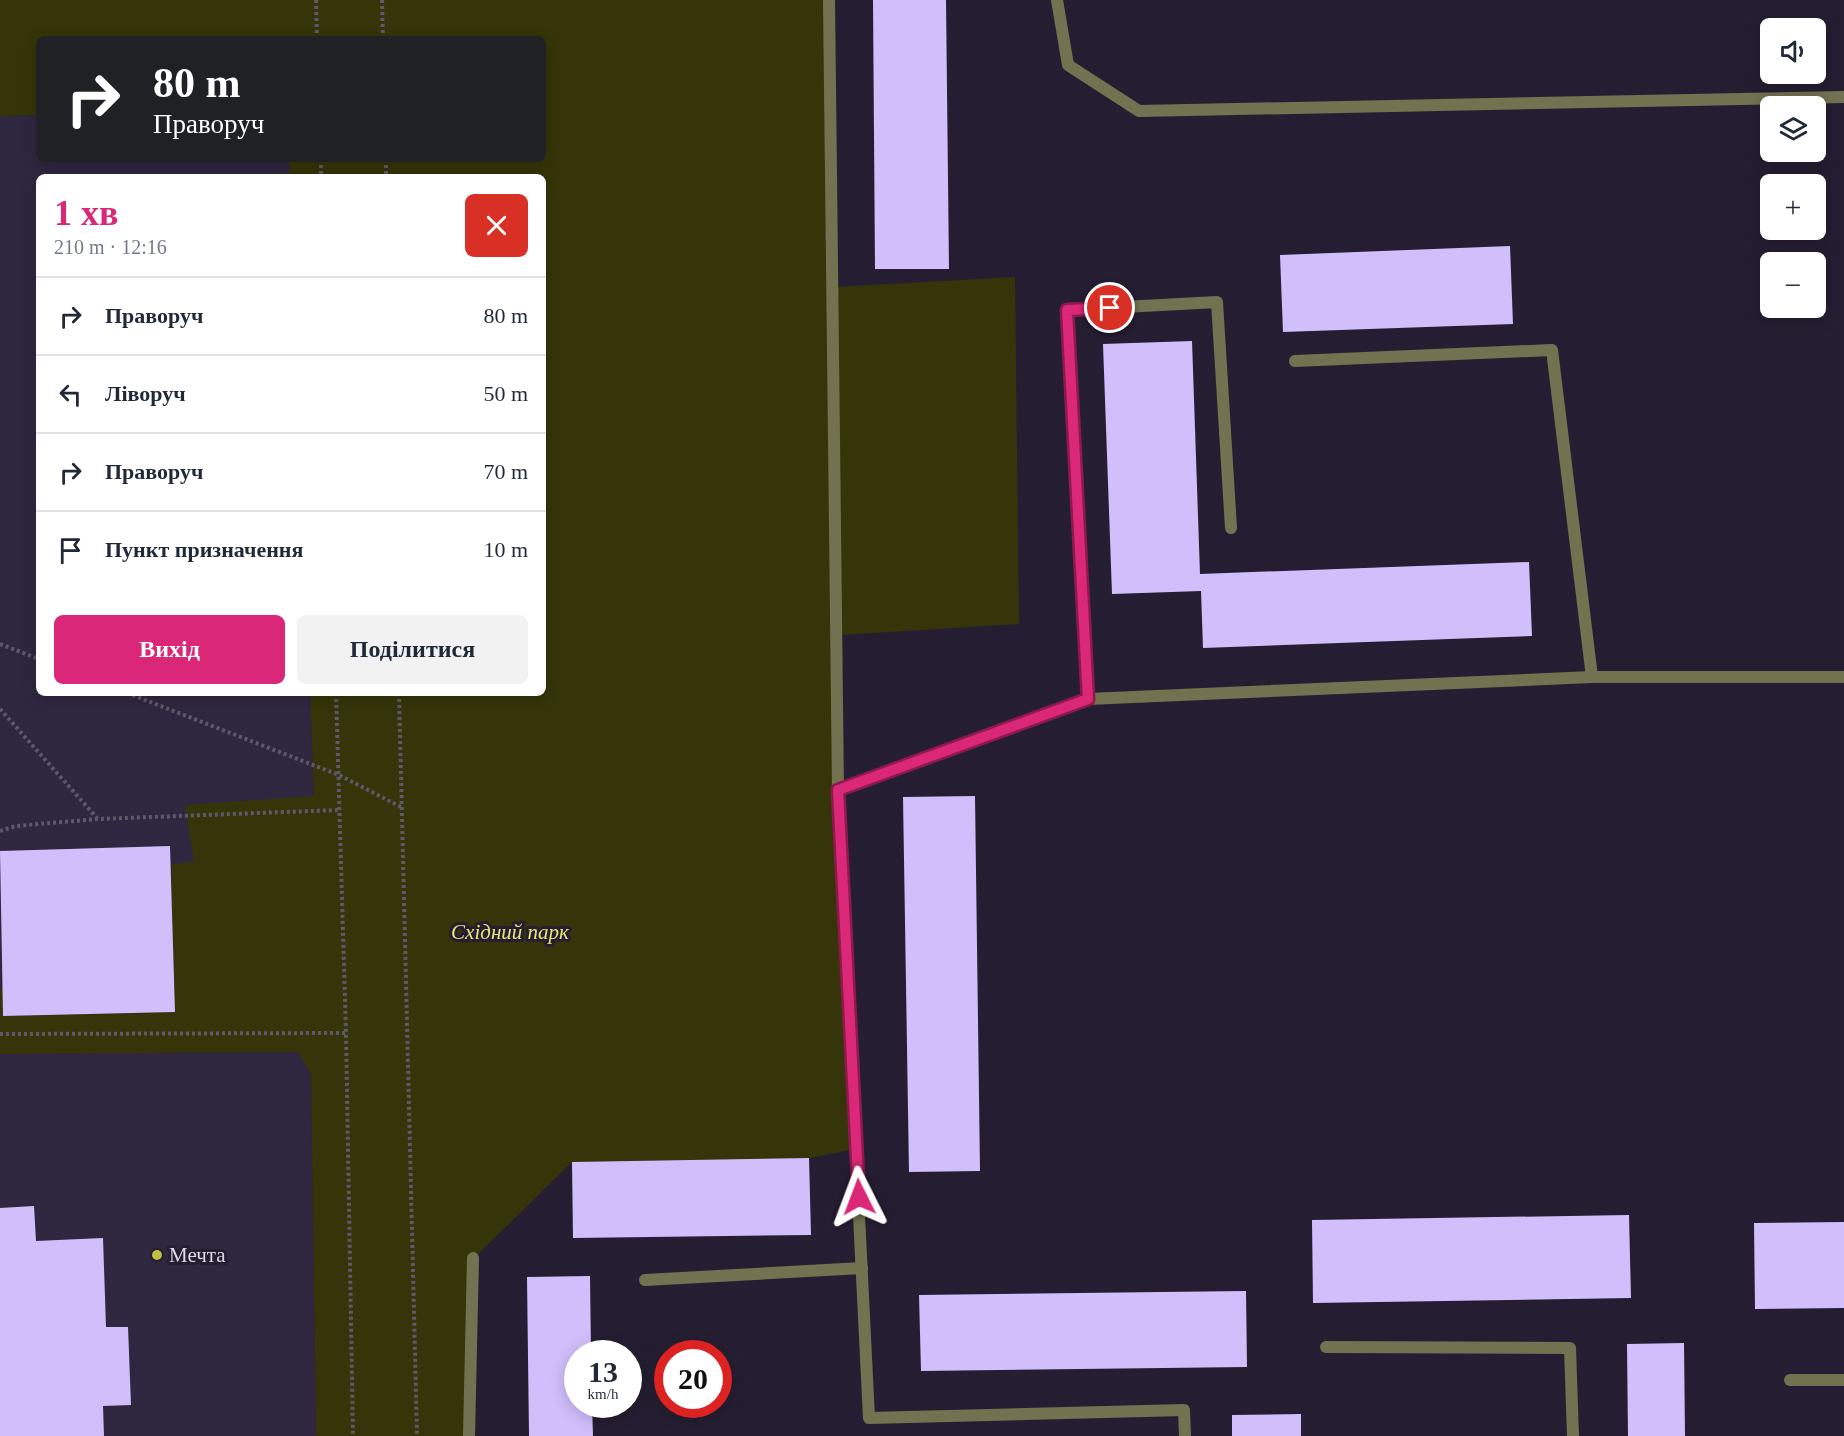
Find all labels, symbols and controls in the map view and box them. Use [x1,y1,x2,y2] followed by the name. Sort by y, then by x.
[1760,18,1826,318] map controls
[1760,18,1826,84] button: sound
[54,60,132,138] icon: right
[153,60,241,106] text: 80 m
[1760,96,1826,162] button: layers
[153,109,264,139] text: Праворуч
[1760,174,1826,240] button: +
[54,193,118,233] text: 1 хв
[465,194,528,257] button: close
[54,236,167,258] text: 210 m · 12:16
[1760,252,1826,318] button: −
[1084,282,1135,333] pin
[1093,291,1126,324] icon: arrive
[54,300,87,333] icon: right
[105,303,203,328] text: Праворуч
[483,303,528,328] text: 80 m
[54,378,87,411] icon: left
[105,381,186,406] text: Ліворуч
[483,381,528,406] text: 50 m
[54,456,87,489] icon: right
[105,459,203,484] text: Праворуч
[483,459,528,484] text: 70 m
[54,534,87,567] icon: arrive
[105,537,303,562] text: Пункт призначення
[483,537,528,562] text: 10 m
[54,615,285,684] button: Вихід
[297,615,528,684] button: Поділитися
[451,920,569,944] park label: Східний парк
[827,1165,891,1229] position arrow
[169,1243,226,1267] place label: Мечта
[150,1248,164,1262] marker: Мечта
[654,1340,732,1418] speed limit sign: 20
[588,1355,618,1388] text: 13
[588,1386,618,1402] text: km/h

